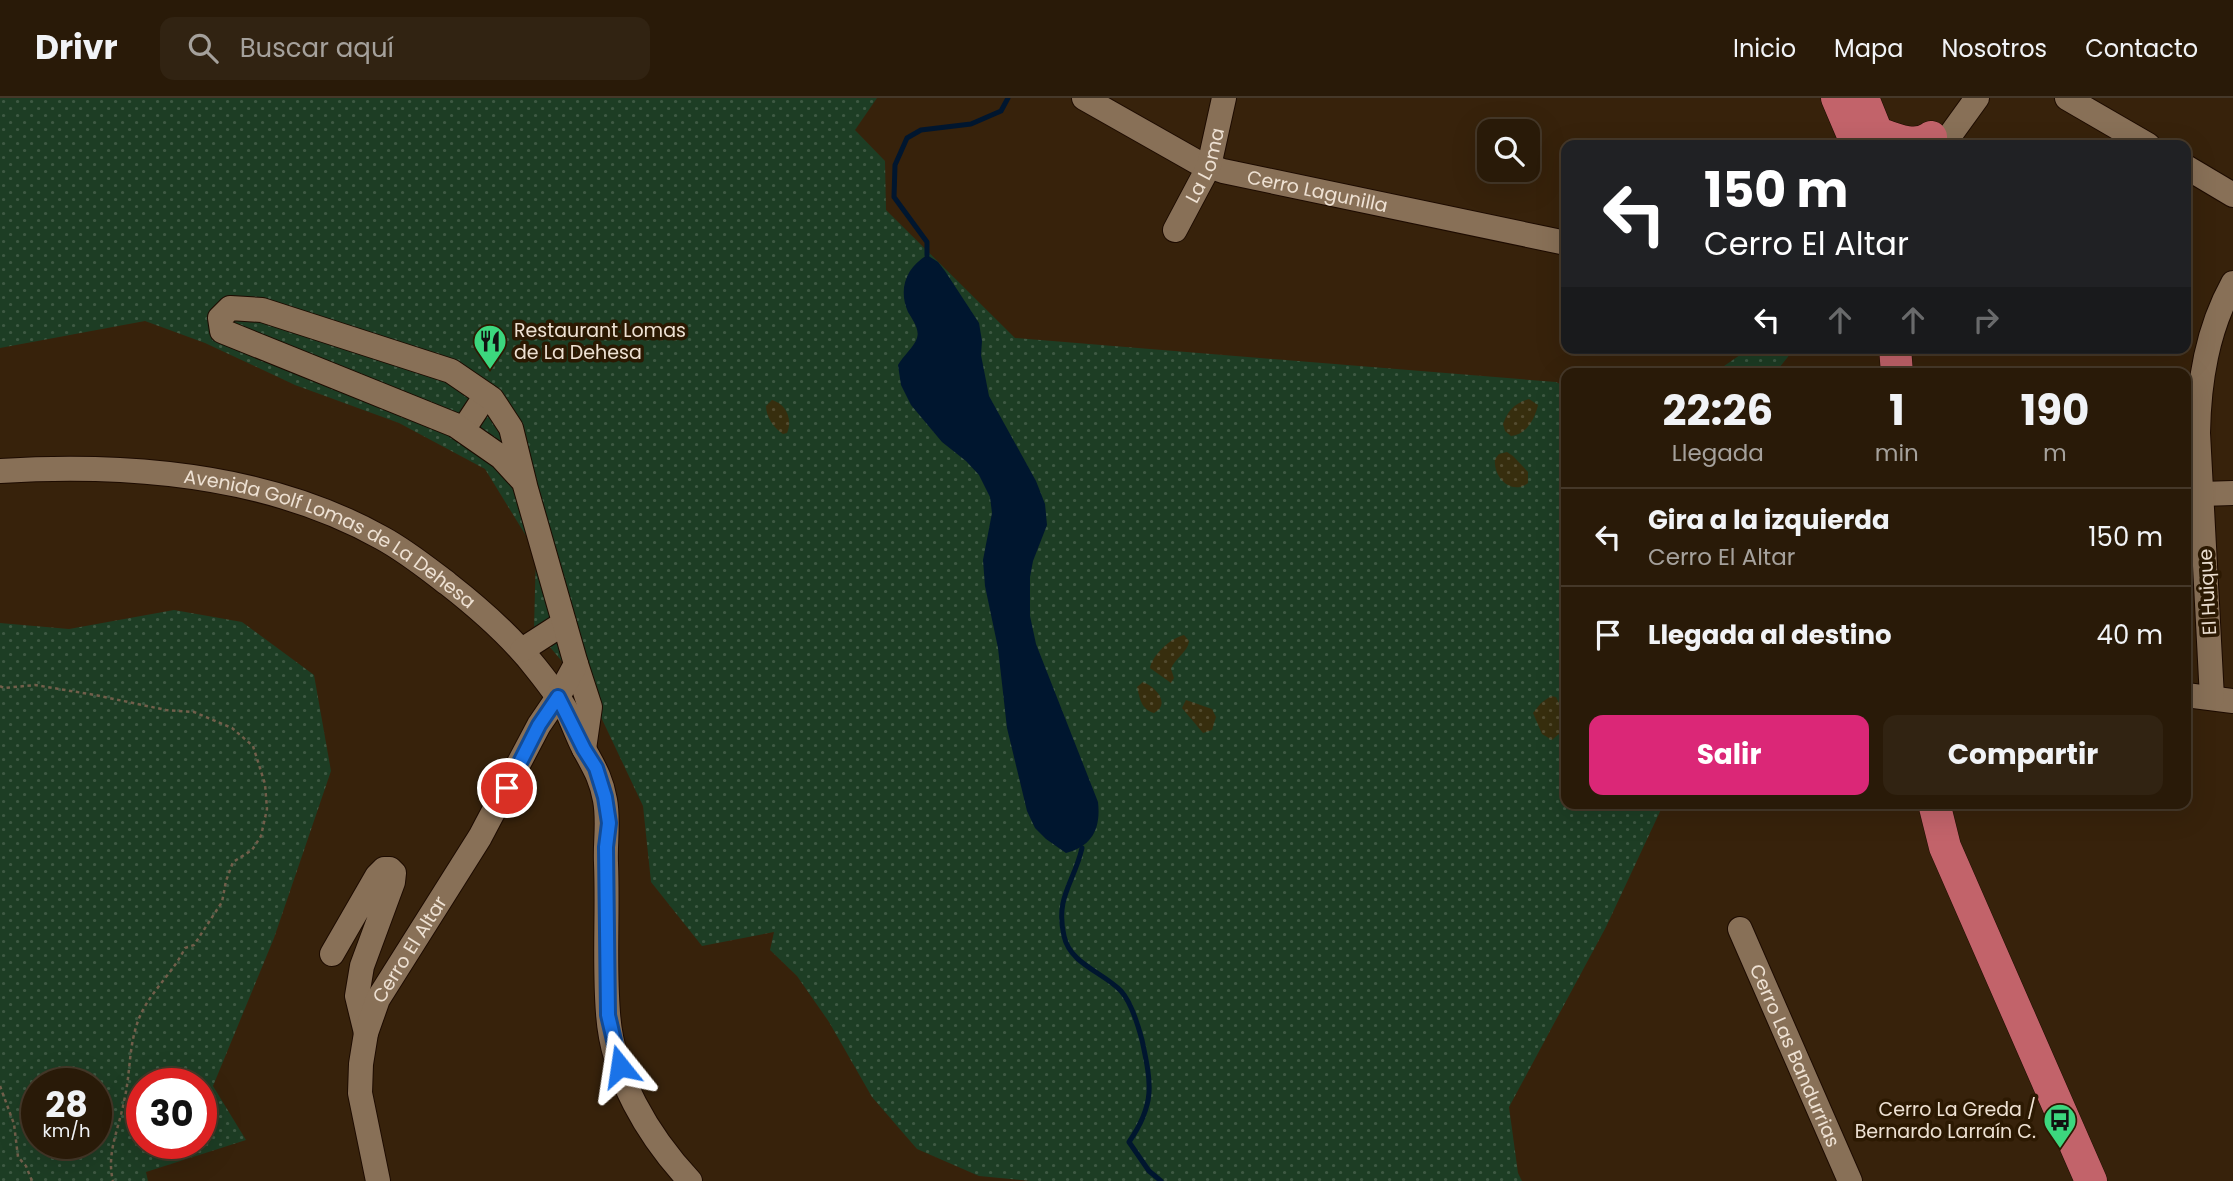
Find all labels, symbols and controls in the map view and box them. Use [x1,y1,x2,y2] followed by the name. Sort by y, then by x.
[160,17,650,80] search box
[35,24,118,71] text: Drivr
[184,29,222,67] icon: search
[240,30,394,66] text: Buscar aquí
[1733,32,1796,65] text: Inicio
[1834,32,1903,65] text: Mapa
[1941,32,2047,65] text: Nosotros
[2085,32,2198,65] text: Contacto
[1477,119,1540,182] map controls
[1477,119,1540,182] button: search
[1179,125,1231,208] street label: La Loma
[1704,156,1849,224] text: 150 m
[1245,163,1390,219] street label: Cerro Lagunilla
[1589,168,1680,259] icon: left
[1704,221,1909,266] text: Cerro El Altar
[1748,301,1786,339] icon: left
[1821,301,1859,339] icon: ahead
[1894,301,1932,339] icon: ahead
[1967,301,2005,339] icon: right
[514,317,686,366] place label: Restaurant Lomas de La Dehesa
[471,322,509,371] restaurant icon: Restaurant Lomas de La Dehesa
[1663,381,1773,440] text: 22:26
[1889,381,1905,440] text: 1
[2020,381,2089,440] text: 190
[1672,437,1764,469] text: Llegada
[1875,437,1919,469] text: min
[2043,437,2067,469] text: m
[182,463,481,615] street label: Avenida Golf Lomas de La Dehesa
[1648,502,1890,538] text: Gira a la izquierda
[1589,518,1627,556] icon: left
[2088,519,2163,555] text: 150 m
[1648,541,1795,573] text: Cerro El Altar
[2192,548,2223,636] street label: El Huique
[1589,616,1627,654] icon: arrive
[1648,617,1892,653] text: Llegada al destino
[2097,617,2163,653] text: 40 m
[1589,715,1869,795] button: Salir
[1883,715,2163,795] button: Compartir
[477,758,537,818] pin
[488,769,526,807] icon: arrive
[366,891,454,1008] street label: Cerro El Altar
[1743,960,1847,1152] street label: Cerro Las Bandurrias
[583,1029,657,1103] position arrow
[126,1068,217,1159] speed limit sign: 30
[45,1080,88,1129] text: 28
[1855,1096,2036,1145] place label: Cerro La Greda / Bernardo Larraín C.
[2041,1101,2079,1150] bus stop icon: Cerro La Greda / Bernardo Larraín C.
[43,1118,90,1143] text: km/h

